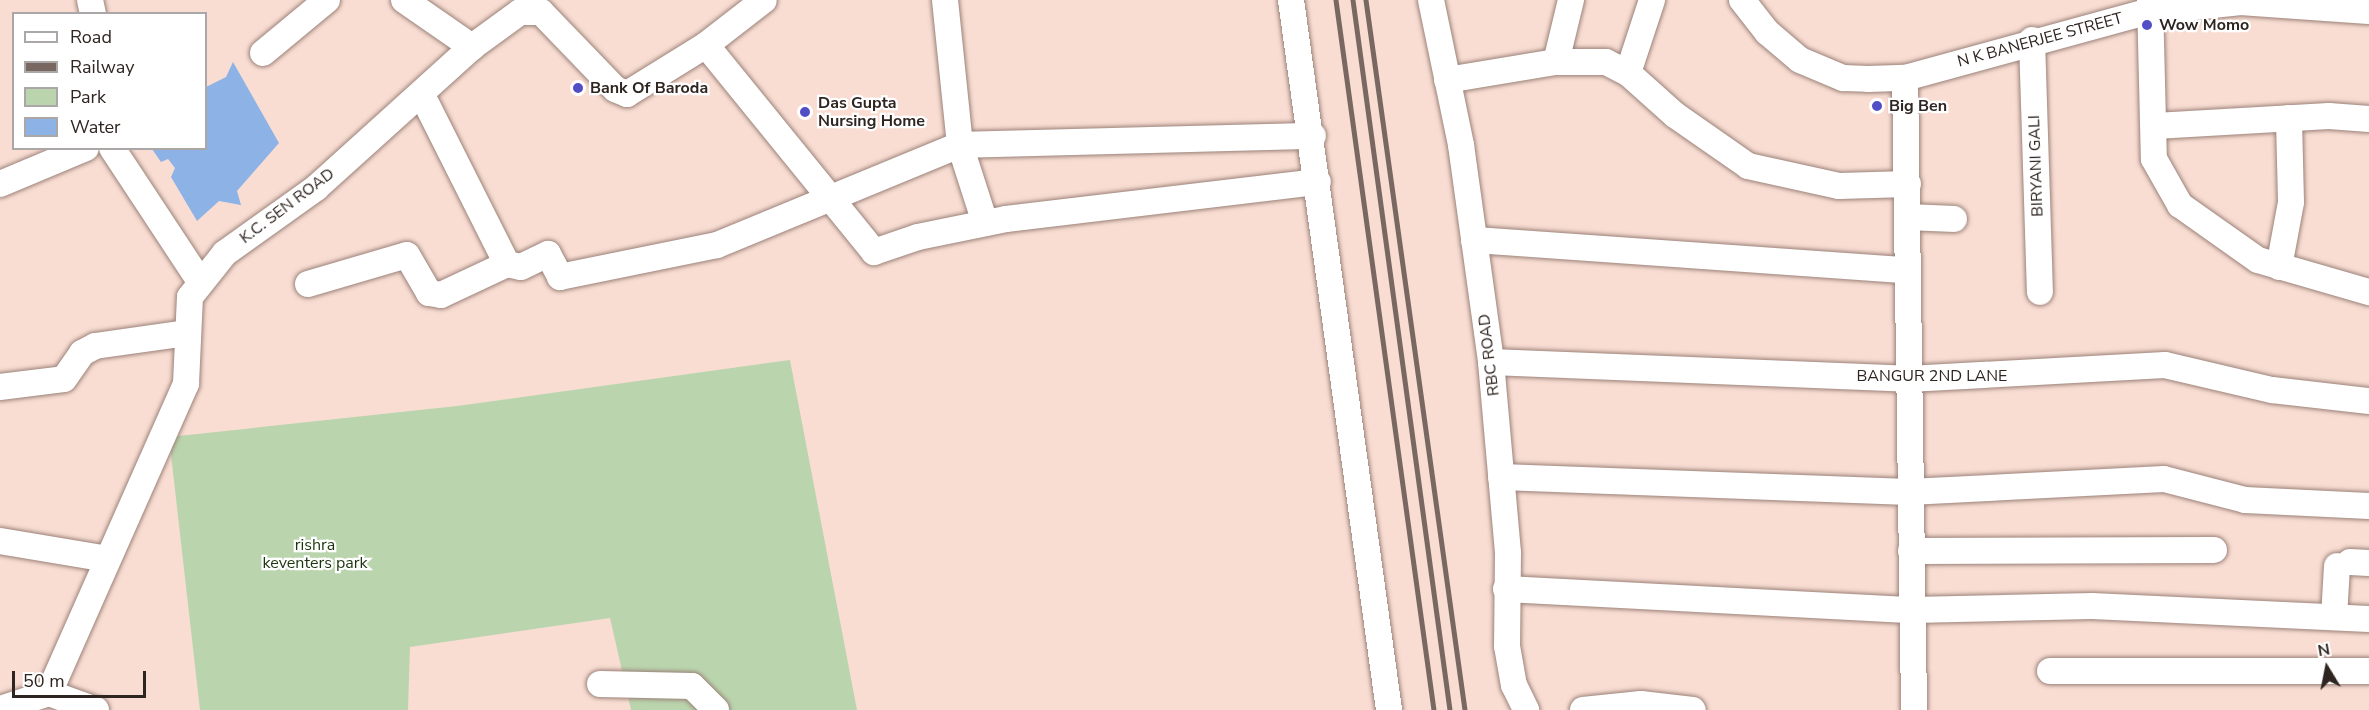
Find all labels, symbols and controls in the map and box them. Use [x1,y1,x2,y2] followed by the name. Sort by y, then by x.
[1955,9,2125,71] street label: N K BANERJEE STREET
[12,12,207,150] legend
[2159,15,2249,35] place label: Wow Momo
[2140,18,2154,32] marker: Wow Momo
[70,25,112,49] text: Road
[70,55,135,79] text: Railway
[590,78,708,98] place label: Bank Of Baroda
[571,81,585,95] marker: Bank Of Baroda
[70,85,106,109] text: Park
[818,93,925,131] place label: Das Gupta Nursing Home
[1889,96,1947,116] place label: Big Ben
[1870,99,1884,113] marker: Big Ben
[796,103,814,121] marker: Das Gupta Nursing Home
[70,115,121,139] text: Water
[2025,115,2047,217] street label: BIRYANI GALI
[236,164,338,248] street label: K.C. SEN ROAD
[1474,313,1504,397] street label: RBC ROAD
[1857,366,2007,386] street label: BANGUR 2ND LANE
[263,535,367,573] park label: rishra keventers park
[2297,638,2357,698] north arrow
[2316,638,2332,662] text: N
[15,659,148,697] scale bar
[23,669,65,693] text: 50 m

